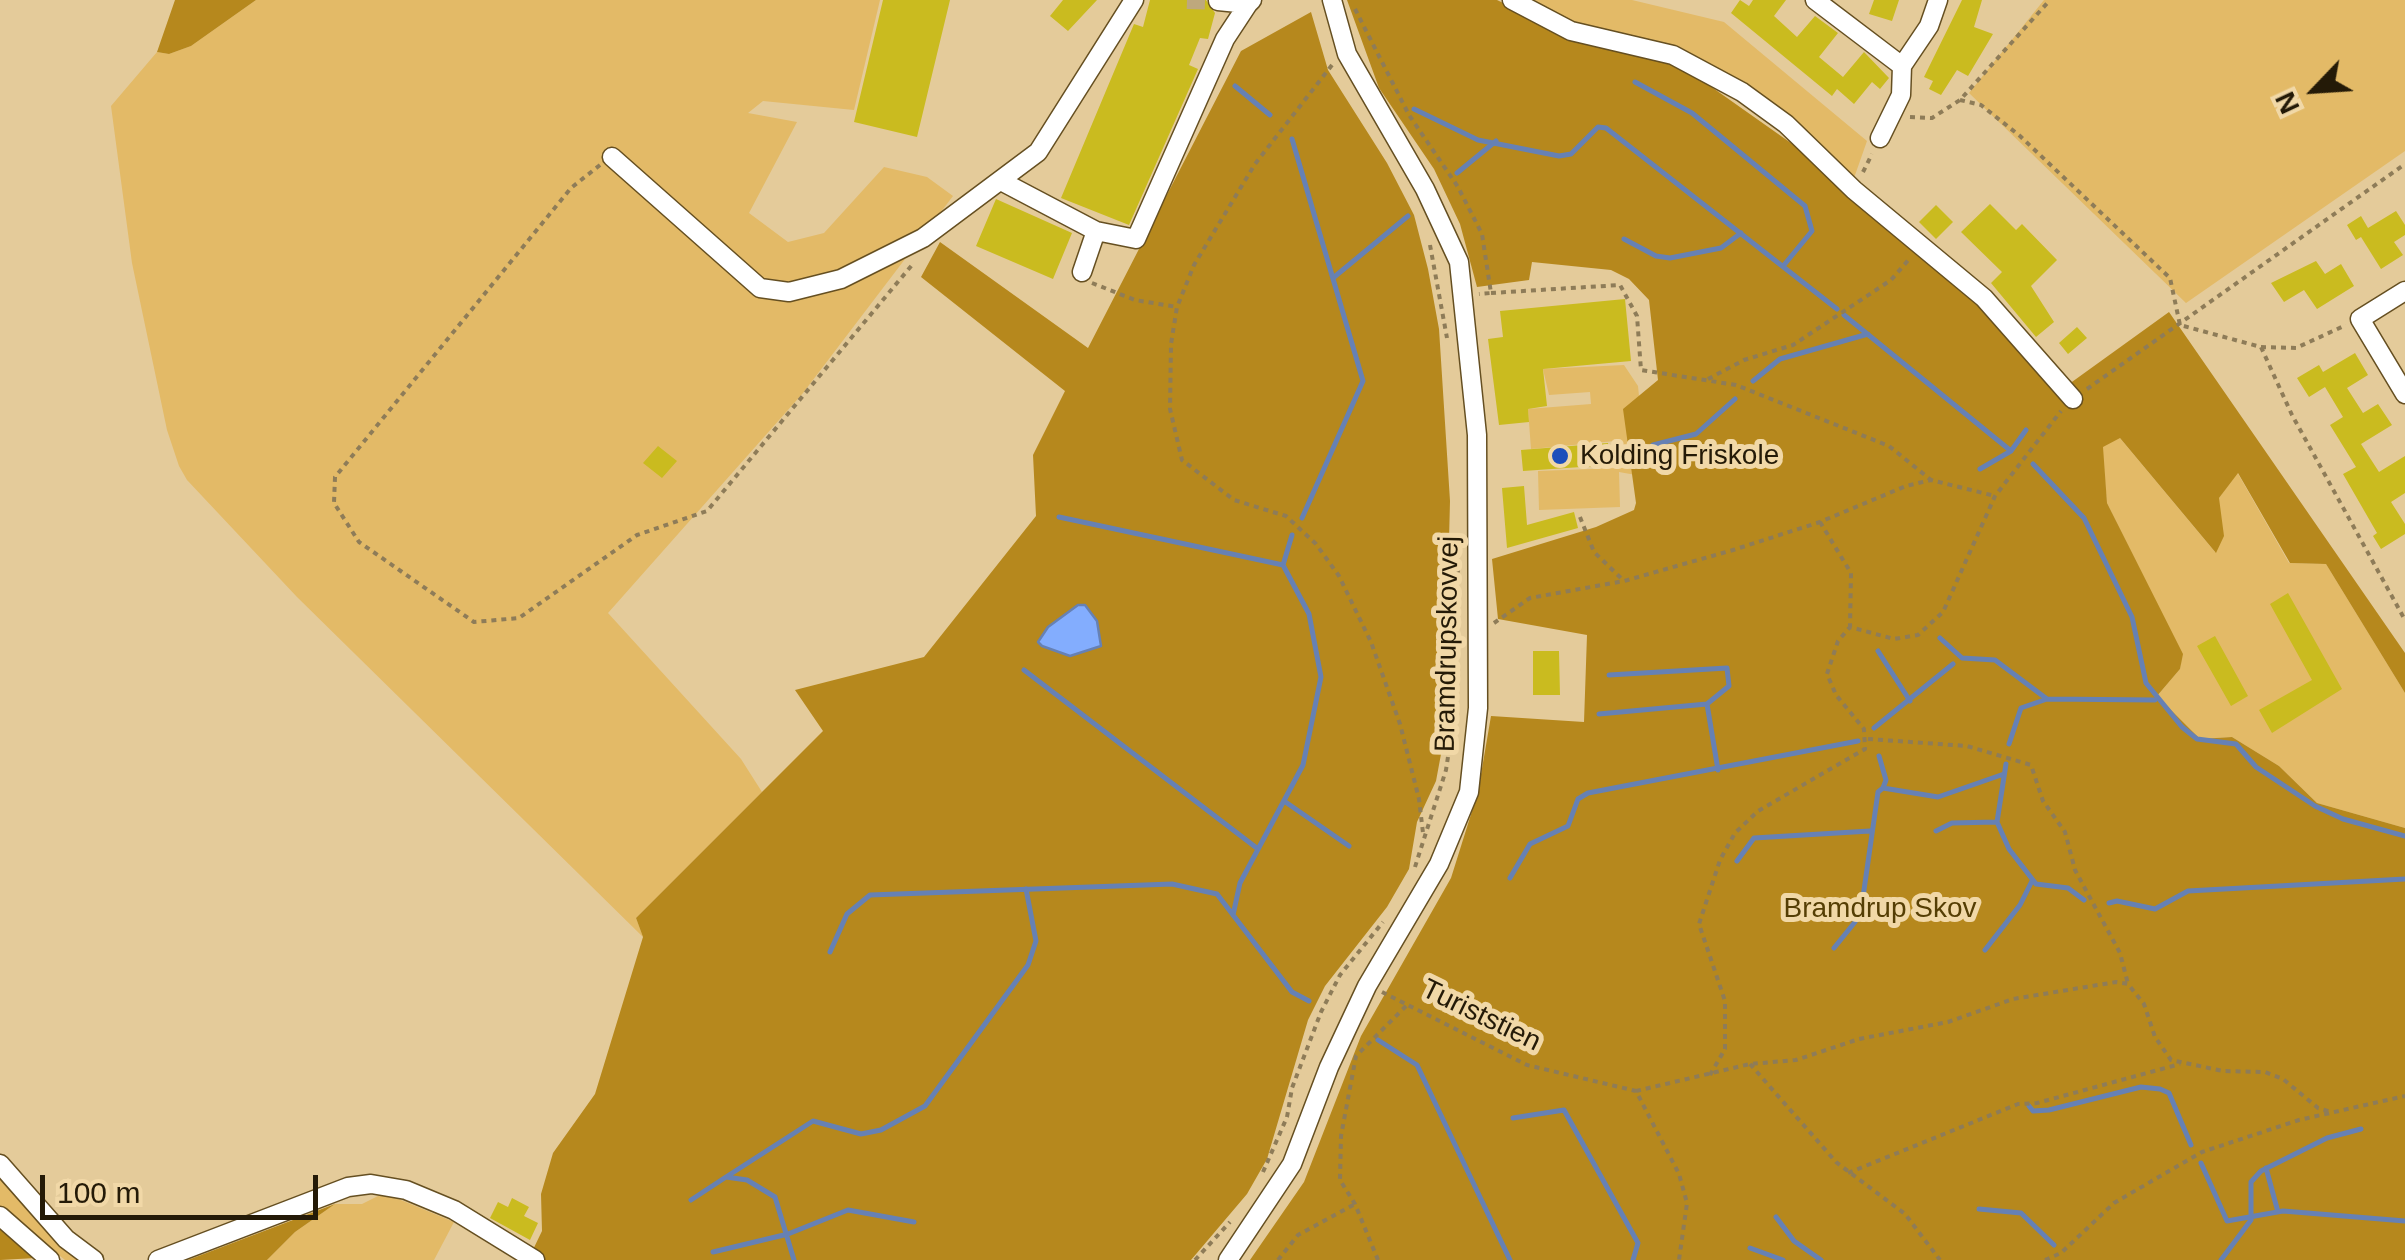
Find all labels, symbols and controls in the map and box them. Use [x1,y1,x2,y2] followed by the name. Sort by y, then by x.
[2265,40,2365,140] north arrow
[2269,87,2306,119] text: N
[1580,439,1779,473] place label: Kolding Friskole
[1549,445,1571,467] marker: Kolding Friskole
[1429,536,1467,752] street label: Bramdrupskovvej
[1784,892,1976,926] park label: Bramdrup Skov
[1416,973,1546,1059] street label: Turiststien
[45,1155,322,1217] scale bar
[57,1176,140,1209] text: 100 m

